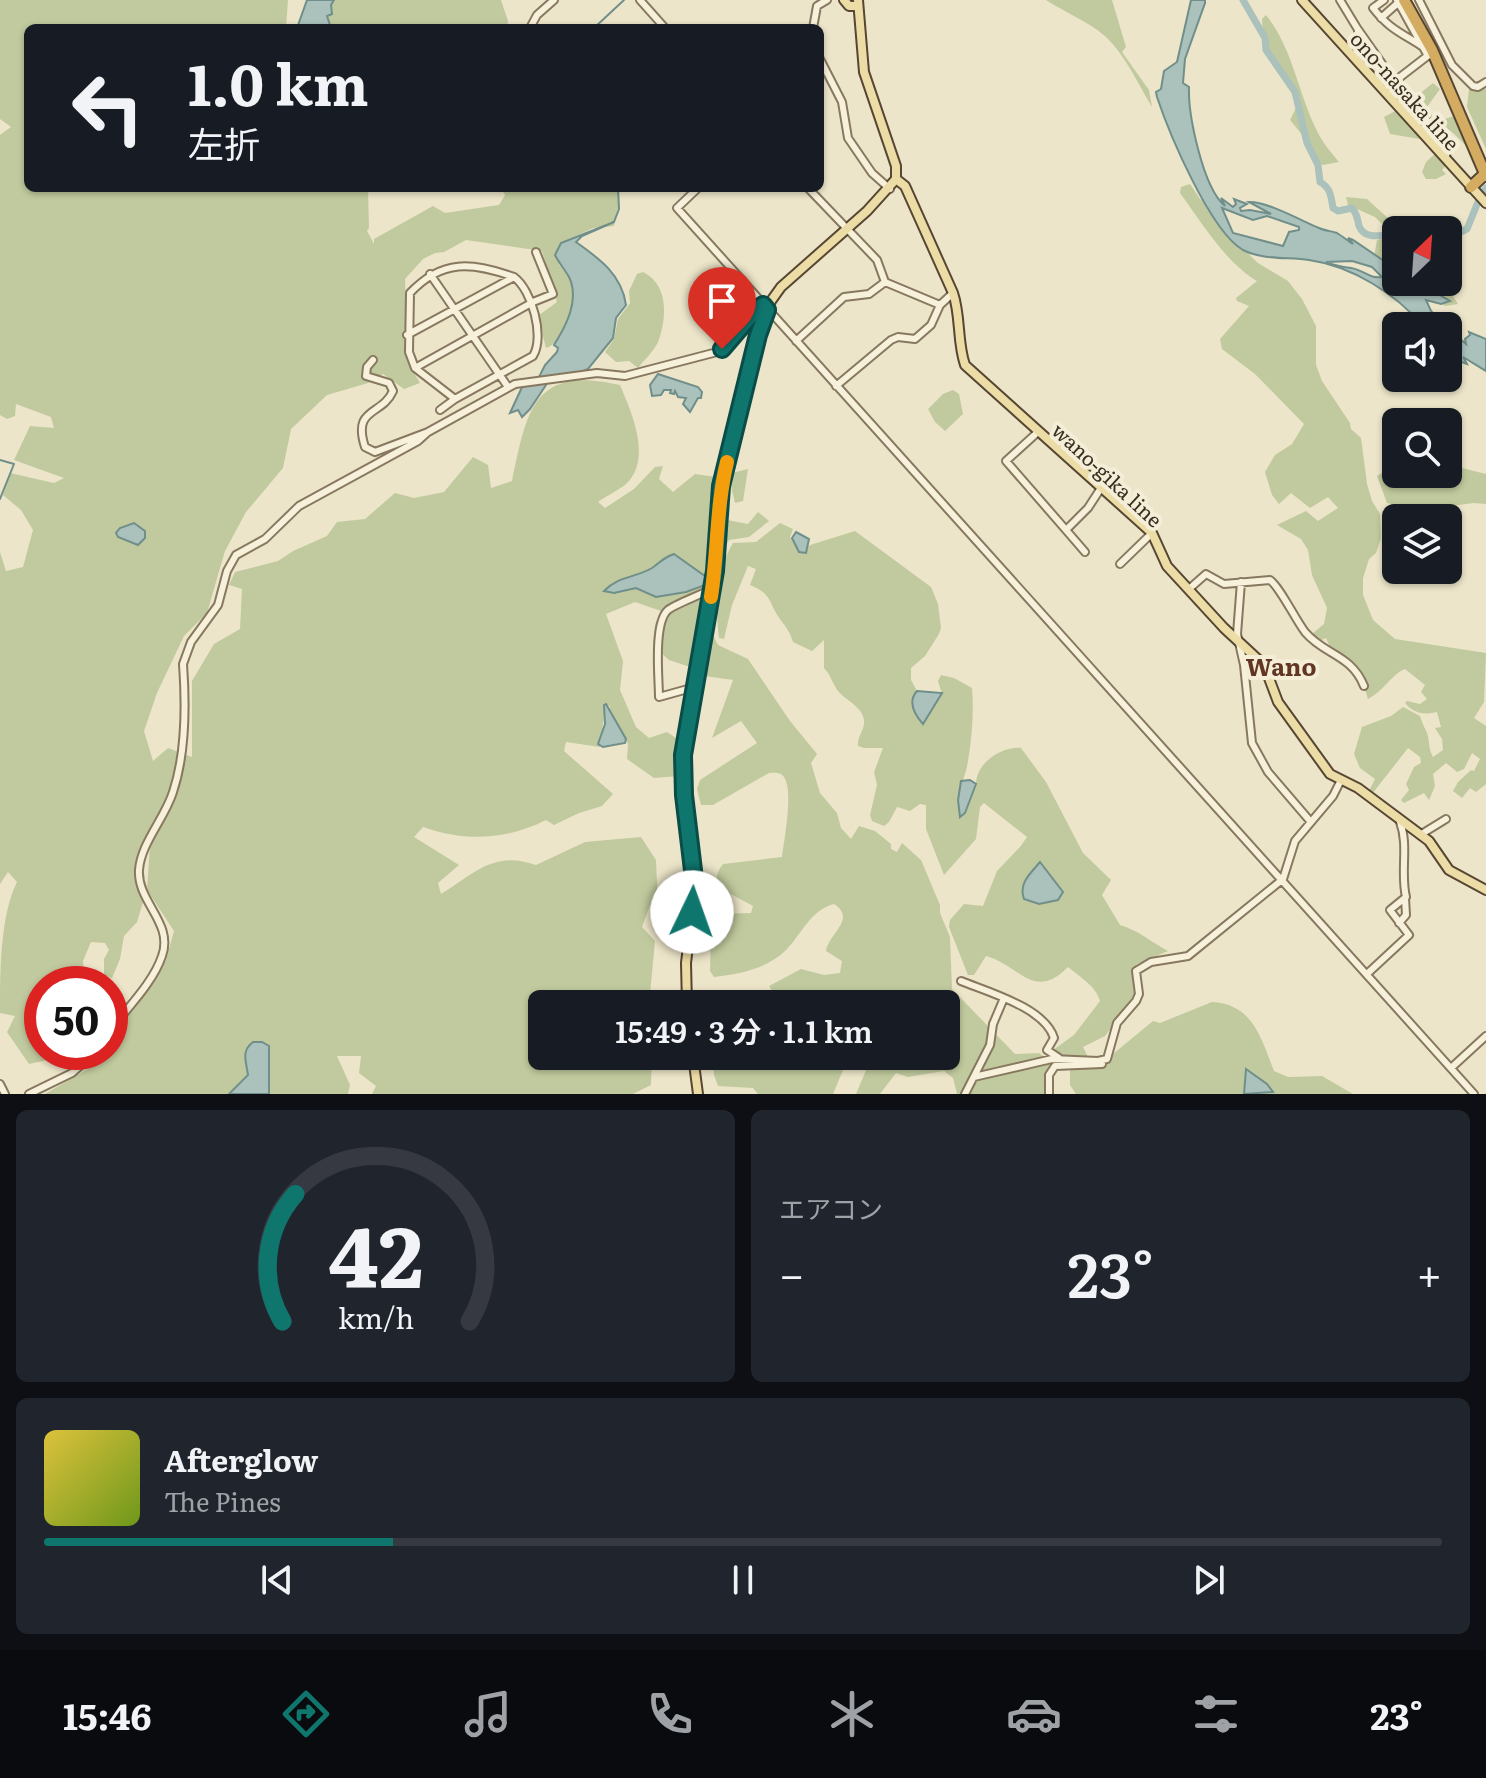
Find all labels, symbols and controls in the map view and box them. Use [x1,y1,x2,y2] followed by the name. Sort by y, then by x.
[1344,24,1468,156] street label: ono-nasaka line
[188,40,369,123] text: 1.0 km
[56,56,160,160] icon: left
[188,116,260,169] text: 左折
[1382,216,1462,296] north arrow
[1382,216,1462,584] map controls
[688,267,756,349] pin
[700,279,744,323] icon: arrive
[1382,312,1462,392] button: sound
[1382,408,1462,488] button: search
[1046,415,1170,533] street label: wano-gika line
[1382,504,1462,584] button: layers
[1246,648,1316,683] district label: Wano
[650,870,734,954] position arrow
[24,966,128,1070] speed limit sign: 50
[615,1008,873,1052] text: 15:49 · 3 分 · 1.1 km
[779,1188,883,1227] text: エアコン
[328,1190,423,1314] text: 42
[1068,1227,1153,1316] text: 23°
[779,1239,805,1305] text: −
[1416,1239,1442,1305] text: +
[337,1295,414,1338] text: km/h
[164,1437,318,1481] text: Afterglow
[164,1481,281,1520] text: The Pines
[255,1558,299,1602] icon: previous
[721,1558,765,1602] icon: pause
[1187,1558,1231,1602] icon: next
[278,1686,334,1742] icon: directions
[460,1686,516,1742] icon: music
[642,1686,698,1742] icon: phone
[824,1686,880,1742] icon: climate
[1006,1686,1062,1742] icon: car
[1188,1686,1244,1742] icon: filters
[63,1688,151,1741] text: 15:46
[1370,1688,1423,1741] text: 23°

